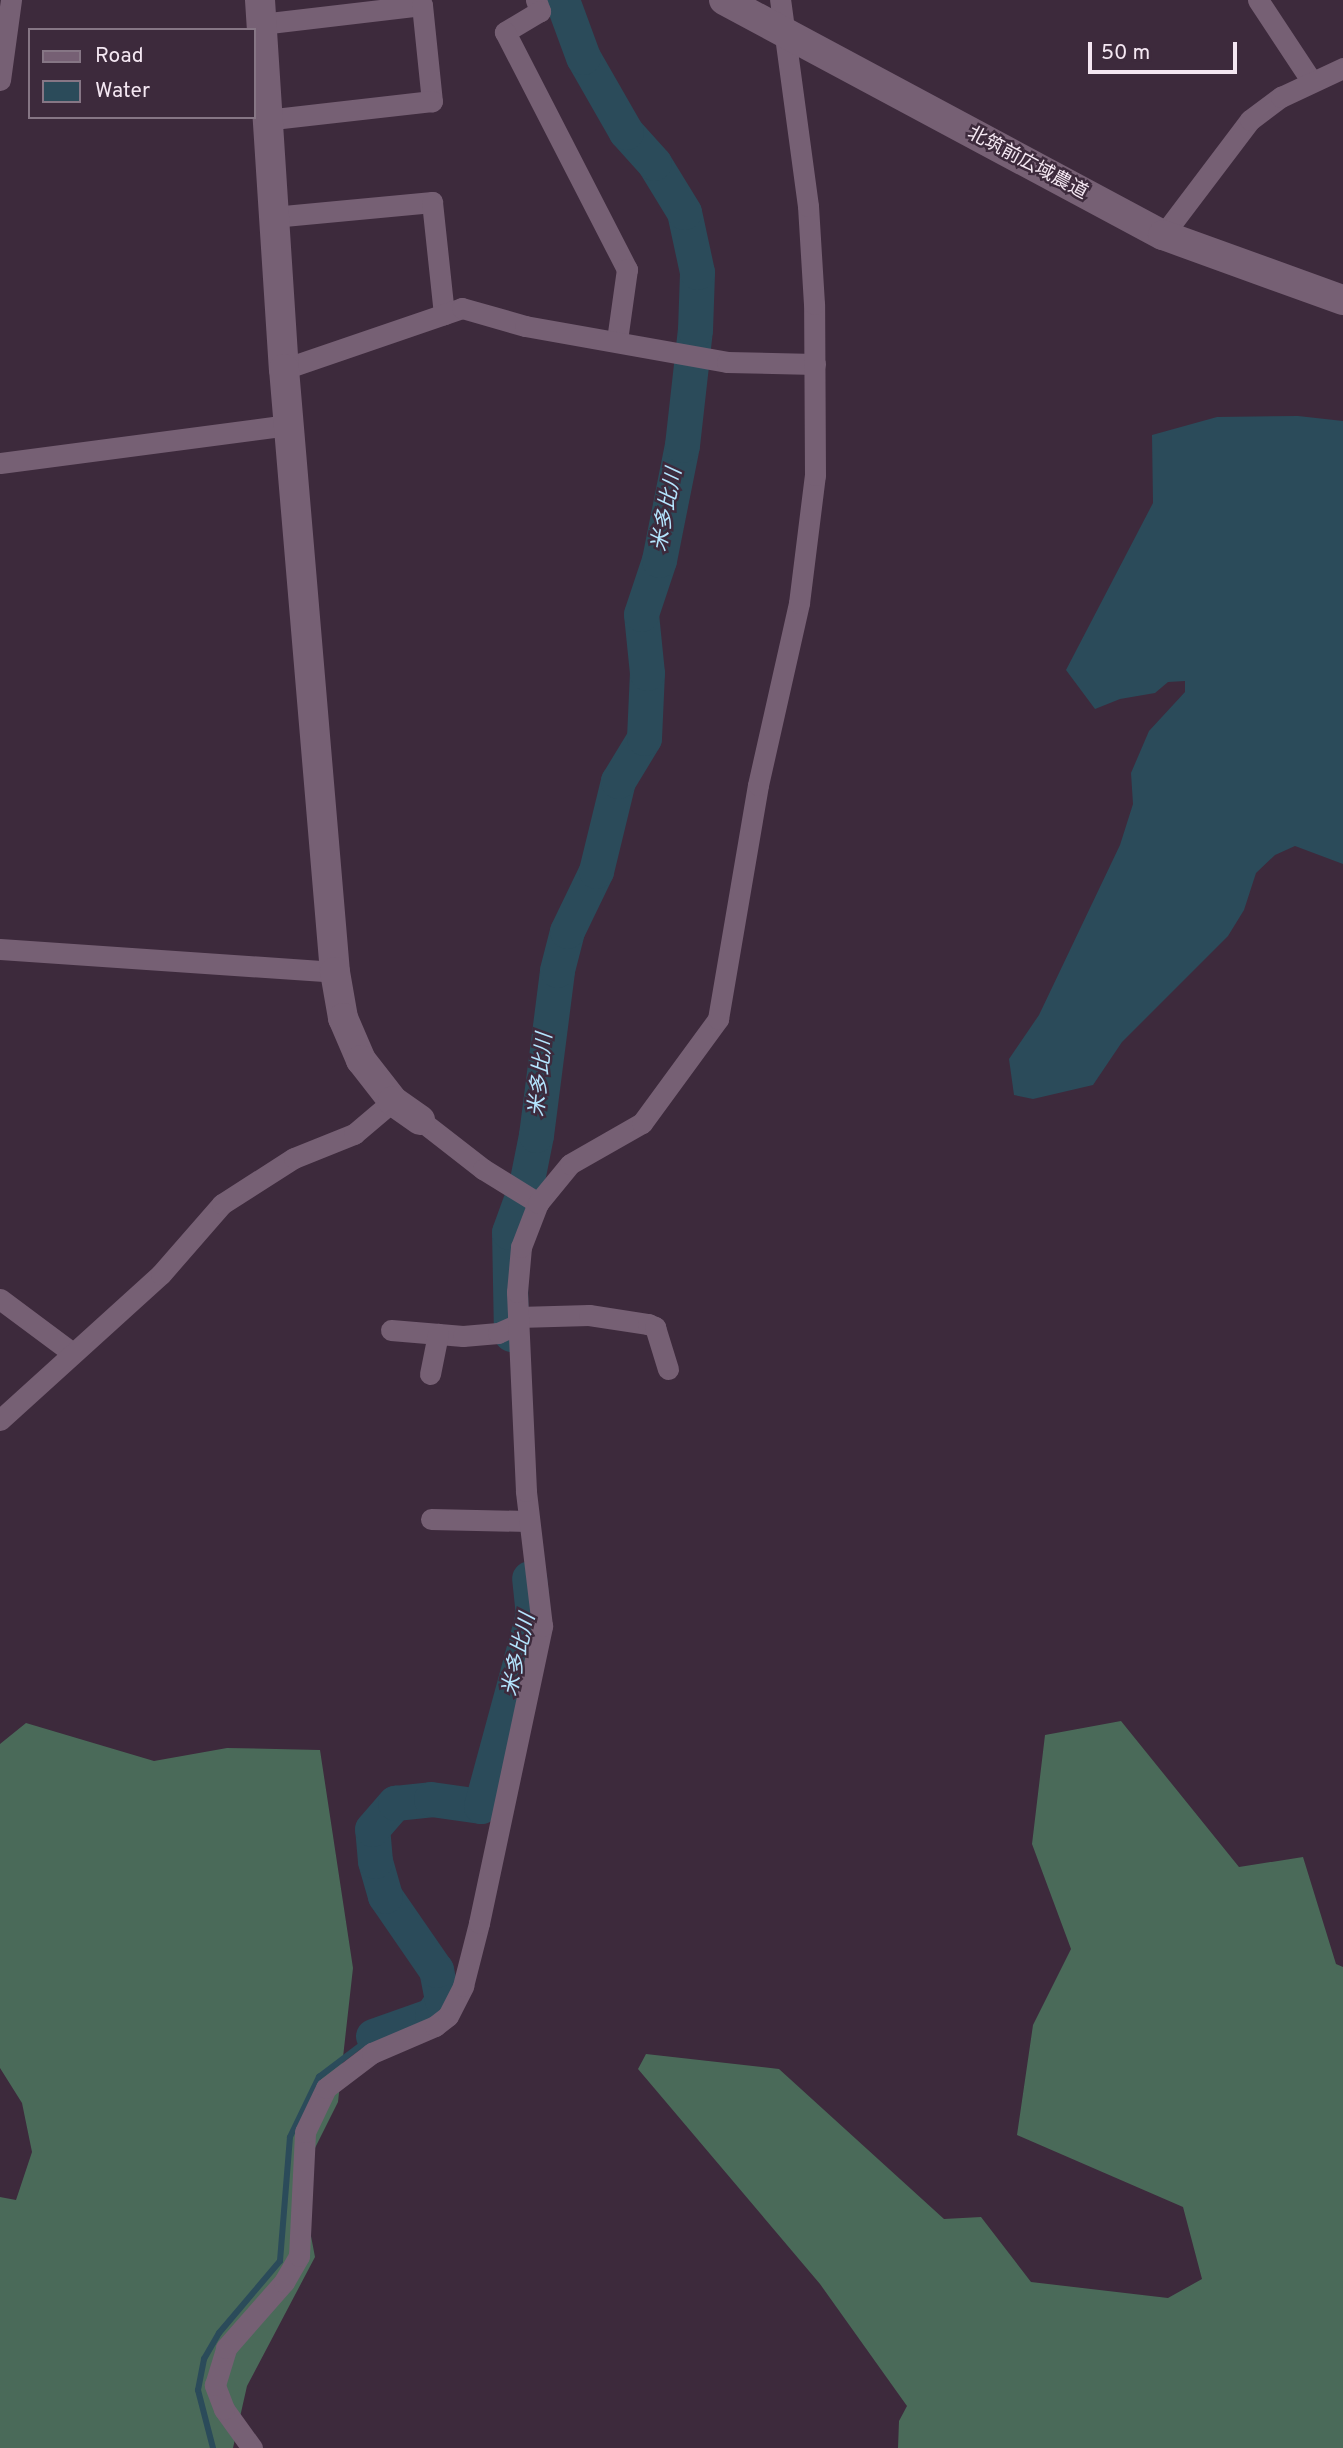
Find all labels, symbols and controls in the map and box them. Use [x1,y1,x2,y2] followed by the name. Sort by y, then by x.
[28,28,256,119] legend
[1091,28,1240,72] scale bar
[1101,40,1150,67] text: 50 m
[95,43,144,70] text: Road
[95,78,150,105] text: Water
[963,123,1091,205] street label: 北筑前広域農道
[648,466,688,554] water label: 米多比川
[525,1032,559,1118] water label: 米多比川
[498,1611,542,1699] water label: 米多比川

